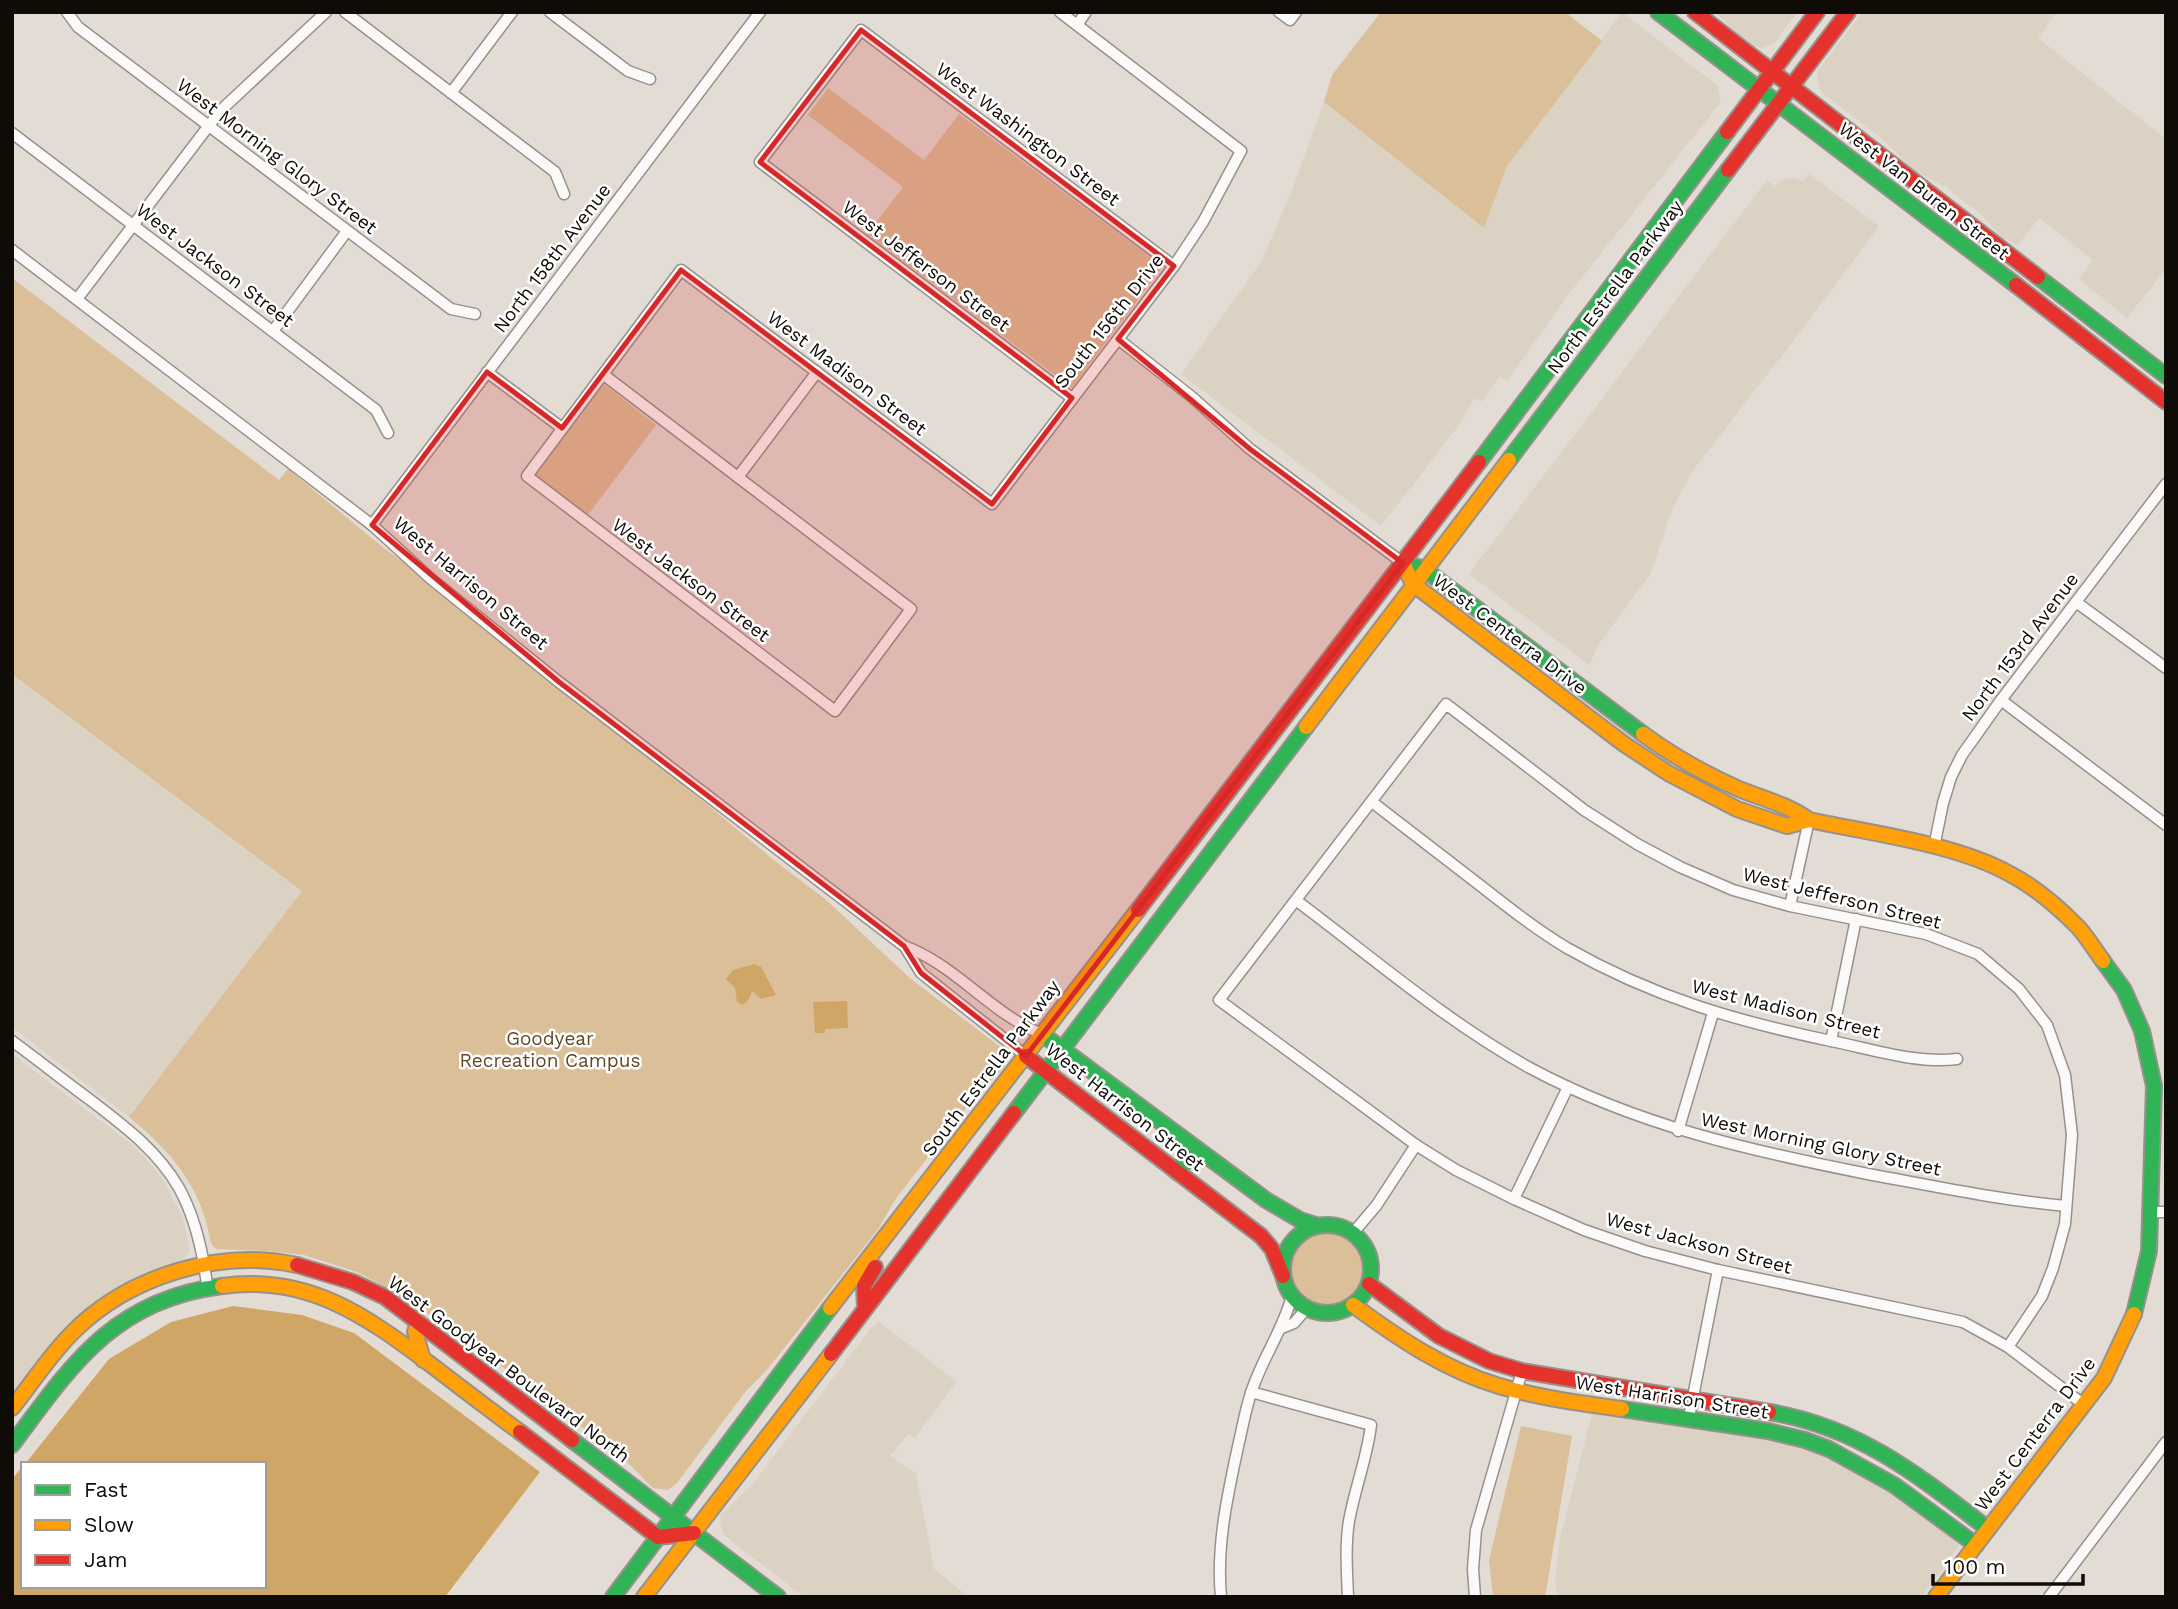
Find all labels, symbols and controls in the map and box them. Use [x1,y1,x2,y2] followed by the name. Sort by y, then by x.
[932,57,1125,211] street label: West Washington Street
[172,73,382,239] street label: West Morning Glory Street
[1834,117,2014,265] street label: West Van Buren Street
[488,179,616,337] street label: North 158th Avenue
[838,195,1014,337] street label: West Jefferson Street
[1542,195,1688,379] street label: North Estrella Parkway
[131,198,299,332] street label: West Jackson Street
[1049,249,1169,393] street label: South 156th Drive
[763,306,931,440] street label: West Madison Street
[389,512,553,655] street label: West Harrison Street
[607,513,775,647] street label: West Jackson Street
[1957,568,2083,726] street label: North 153rd Avenue
[1428,569,1592,699] street label: West Centerra Drive
[1740,862,1944,934] street label: West Jefferson Street
[1689,974,1883,1044] street label: West Madison Street
[917,975,1065,1161] street label: South Estrella Parkway
[460,1027,640,1072] park label: Goodyear Recreation Campus
[1041,1038,1209,1176] street label: West Harrison Street
[1699,1107,1943,1181] street label: West Morning Glory Street
[1603,1207,1795,1279] street label: West Jackson Street
[383,1270,635,1468] street label: West Goodyear Boulevard North
[1970,1352,2100,1516] street label: West Centerra Drive
[1574,1370,1770,1424] street label: West Harrison Street
[21,1462,266,1588] legend
[84,1477,128,1502] text: Fast
[84,1512,134,1537] text: Slow
[1933,1542,2084,1586] scale bar
[84,1547,127,1572] text: Jam
[1944,1554,2006,1579] text: 100 m

